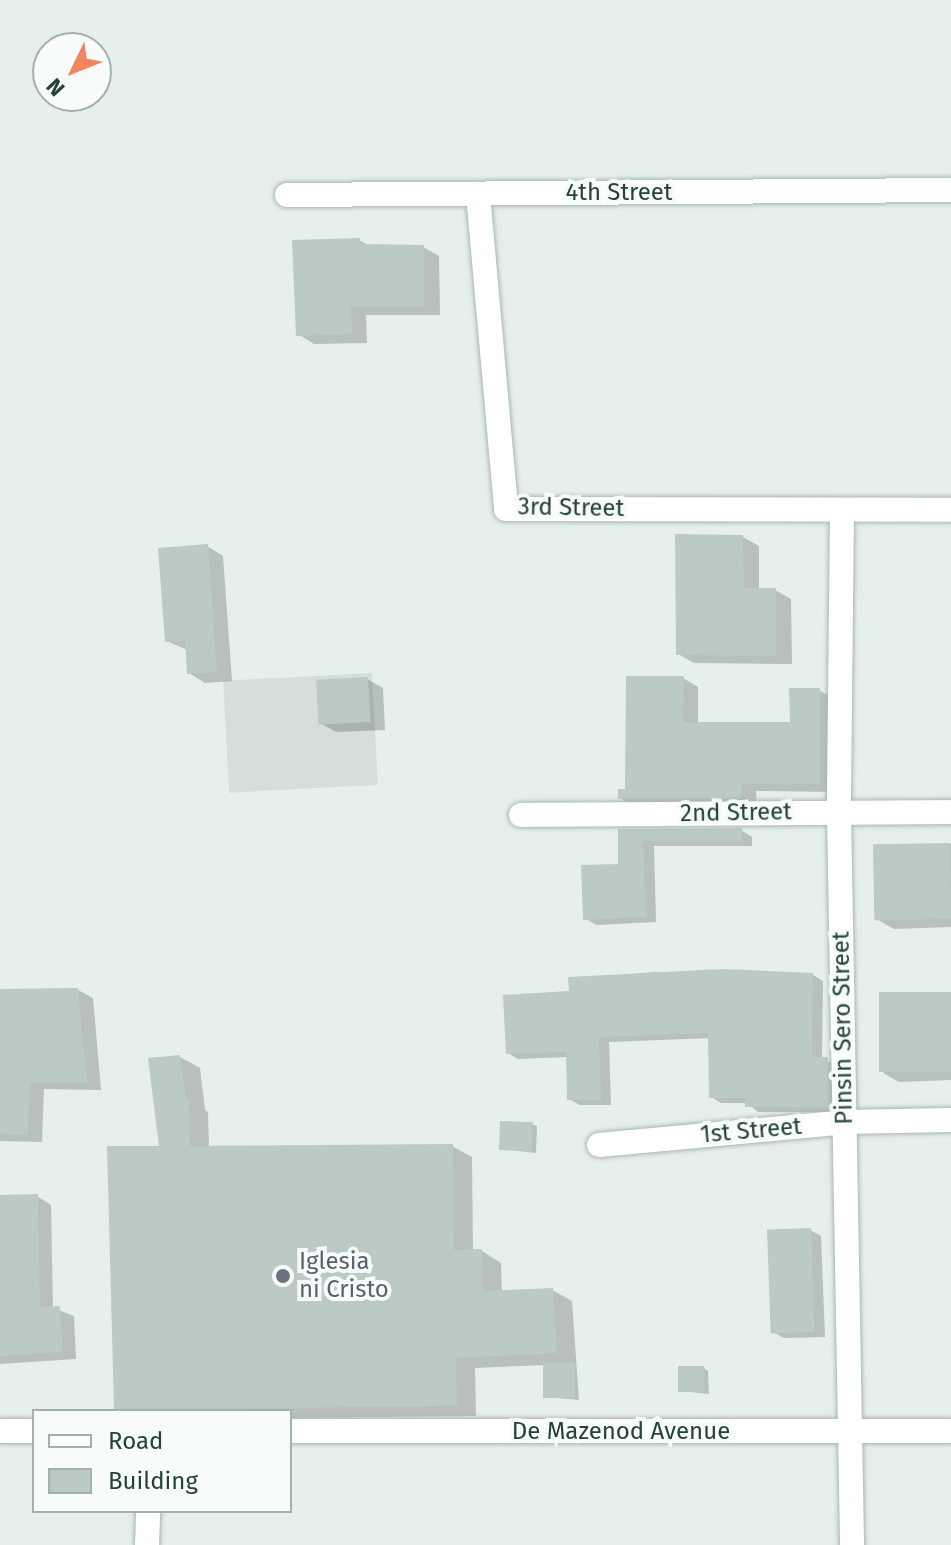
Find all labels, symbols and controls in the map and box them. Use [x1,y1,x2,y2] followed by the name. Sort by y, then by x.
[32,32,112,112] north arrow
[41,73,70,102] text: N
[566,179,672,207] street label: 4th Street
[518,493,624,523] street label: 3rd Street
[680,798,792,828] street label: 2nd Street
[827,931,859,1125] street label: Pinsin Sero Street
[699,1112,803,1150] street label: 1st Street
[299,1248,389,1304] place label: Iglesia ni Cristo
[274,1267,292,1285] marker: Iglesia ni Cristo
[32,1409,292,1513] legend
[512,1418,730,1446] street label: De Mazenod Avenue
[108,1427,163,1455] text: Road
[108,1467,198,1495] text: Building

